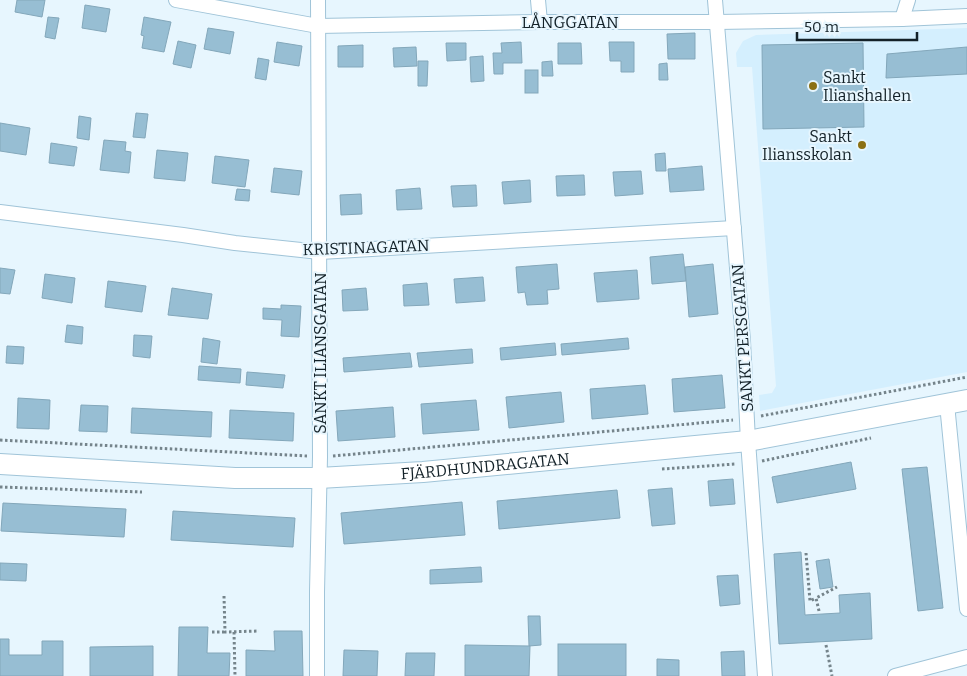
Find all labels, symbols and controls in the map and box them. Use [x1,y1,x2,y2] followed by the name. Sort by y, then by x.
[797,10,917,42] scale bar
[521,12,619,32] street label: LÅNGGATAN
[804,18,840,36] text: 50 m
[823,68,911,105] place label: Sankt Ilianshallen
[807,80,819,92] marker: Sankt Ilianshallen
[762,127,852,164] place label: Sankt Iliansskolan
[856,139,868,151] marker: Sankt Iliansskolan
[302,236,430,259] street label: KRISTINAGATAN
[728,263,757,413] street label: SANKT PERSGATAN
[311,272,330,434] street label: SANKT ILIANSGATAN
[400,449,571,483] street label: FJÄRDHUNDRAGATAN

